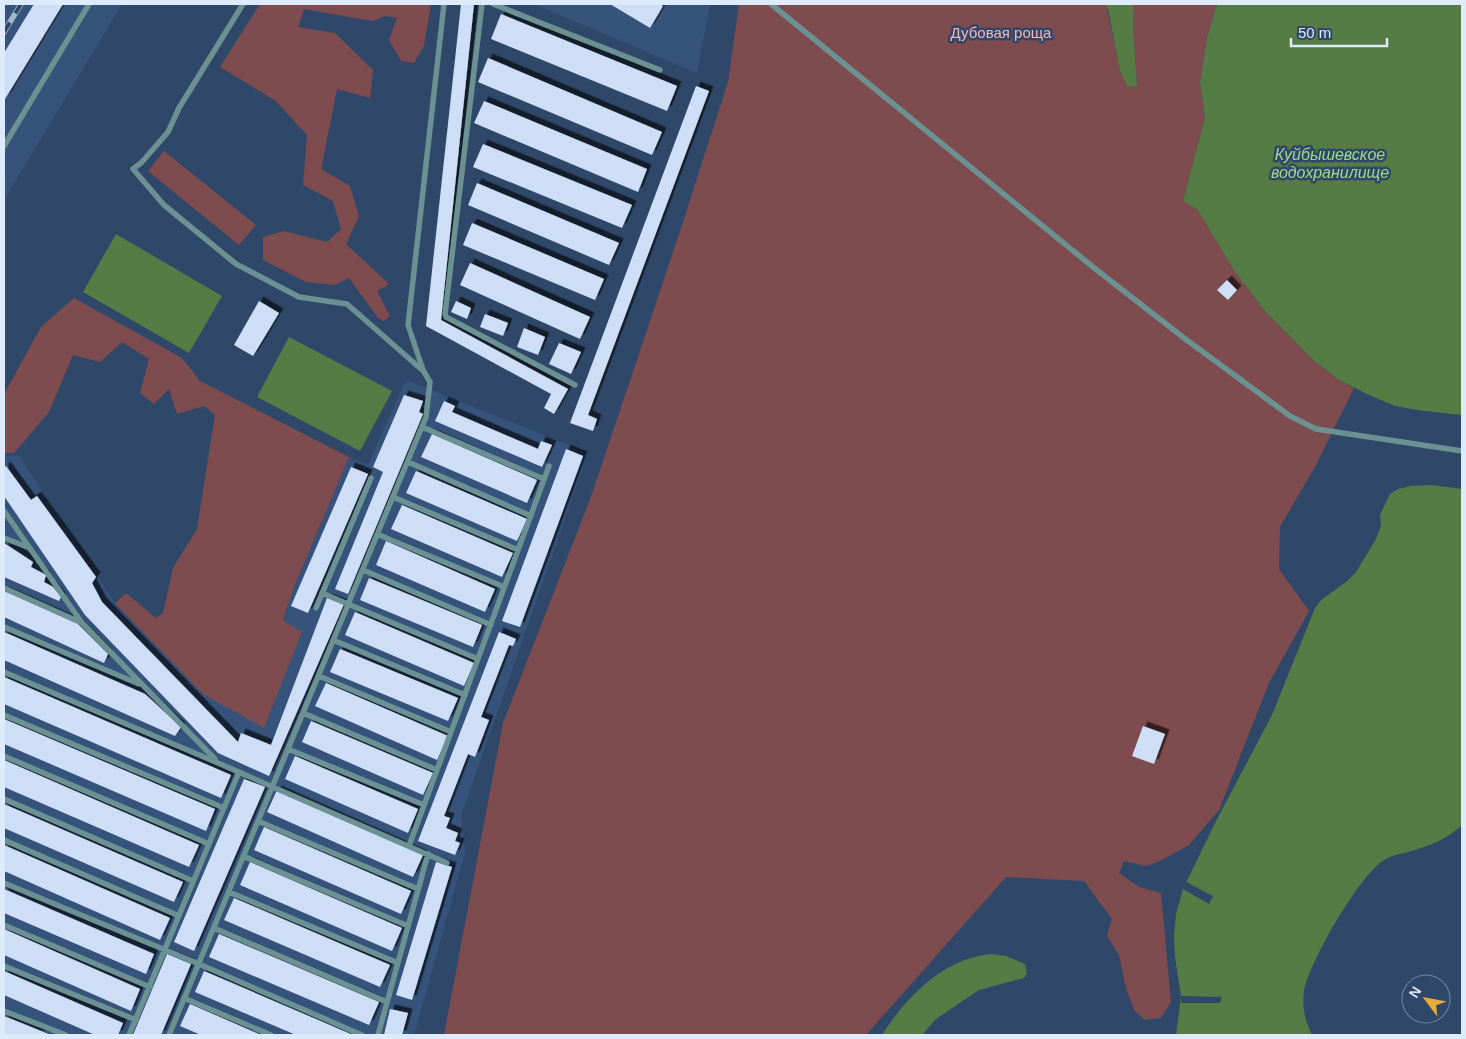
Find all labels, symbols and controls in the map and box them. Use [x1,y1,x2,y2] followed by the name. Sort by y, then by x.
[1291,15,1387,47] scale bar
[951,24,1052,41] park label: Дубовая роща
[1298,24,1331,41] text: 50 m
[1271,146,1389,181] water label: Куйбышевское водохранилище
[1401,974,1451,1024] north arrow
[1406,984,1424,1001] text: N

